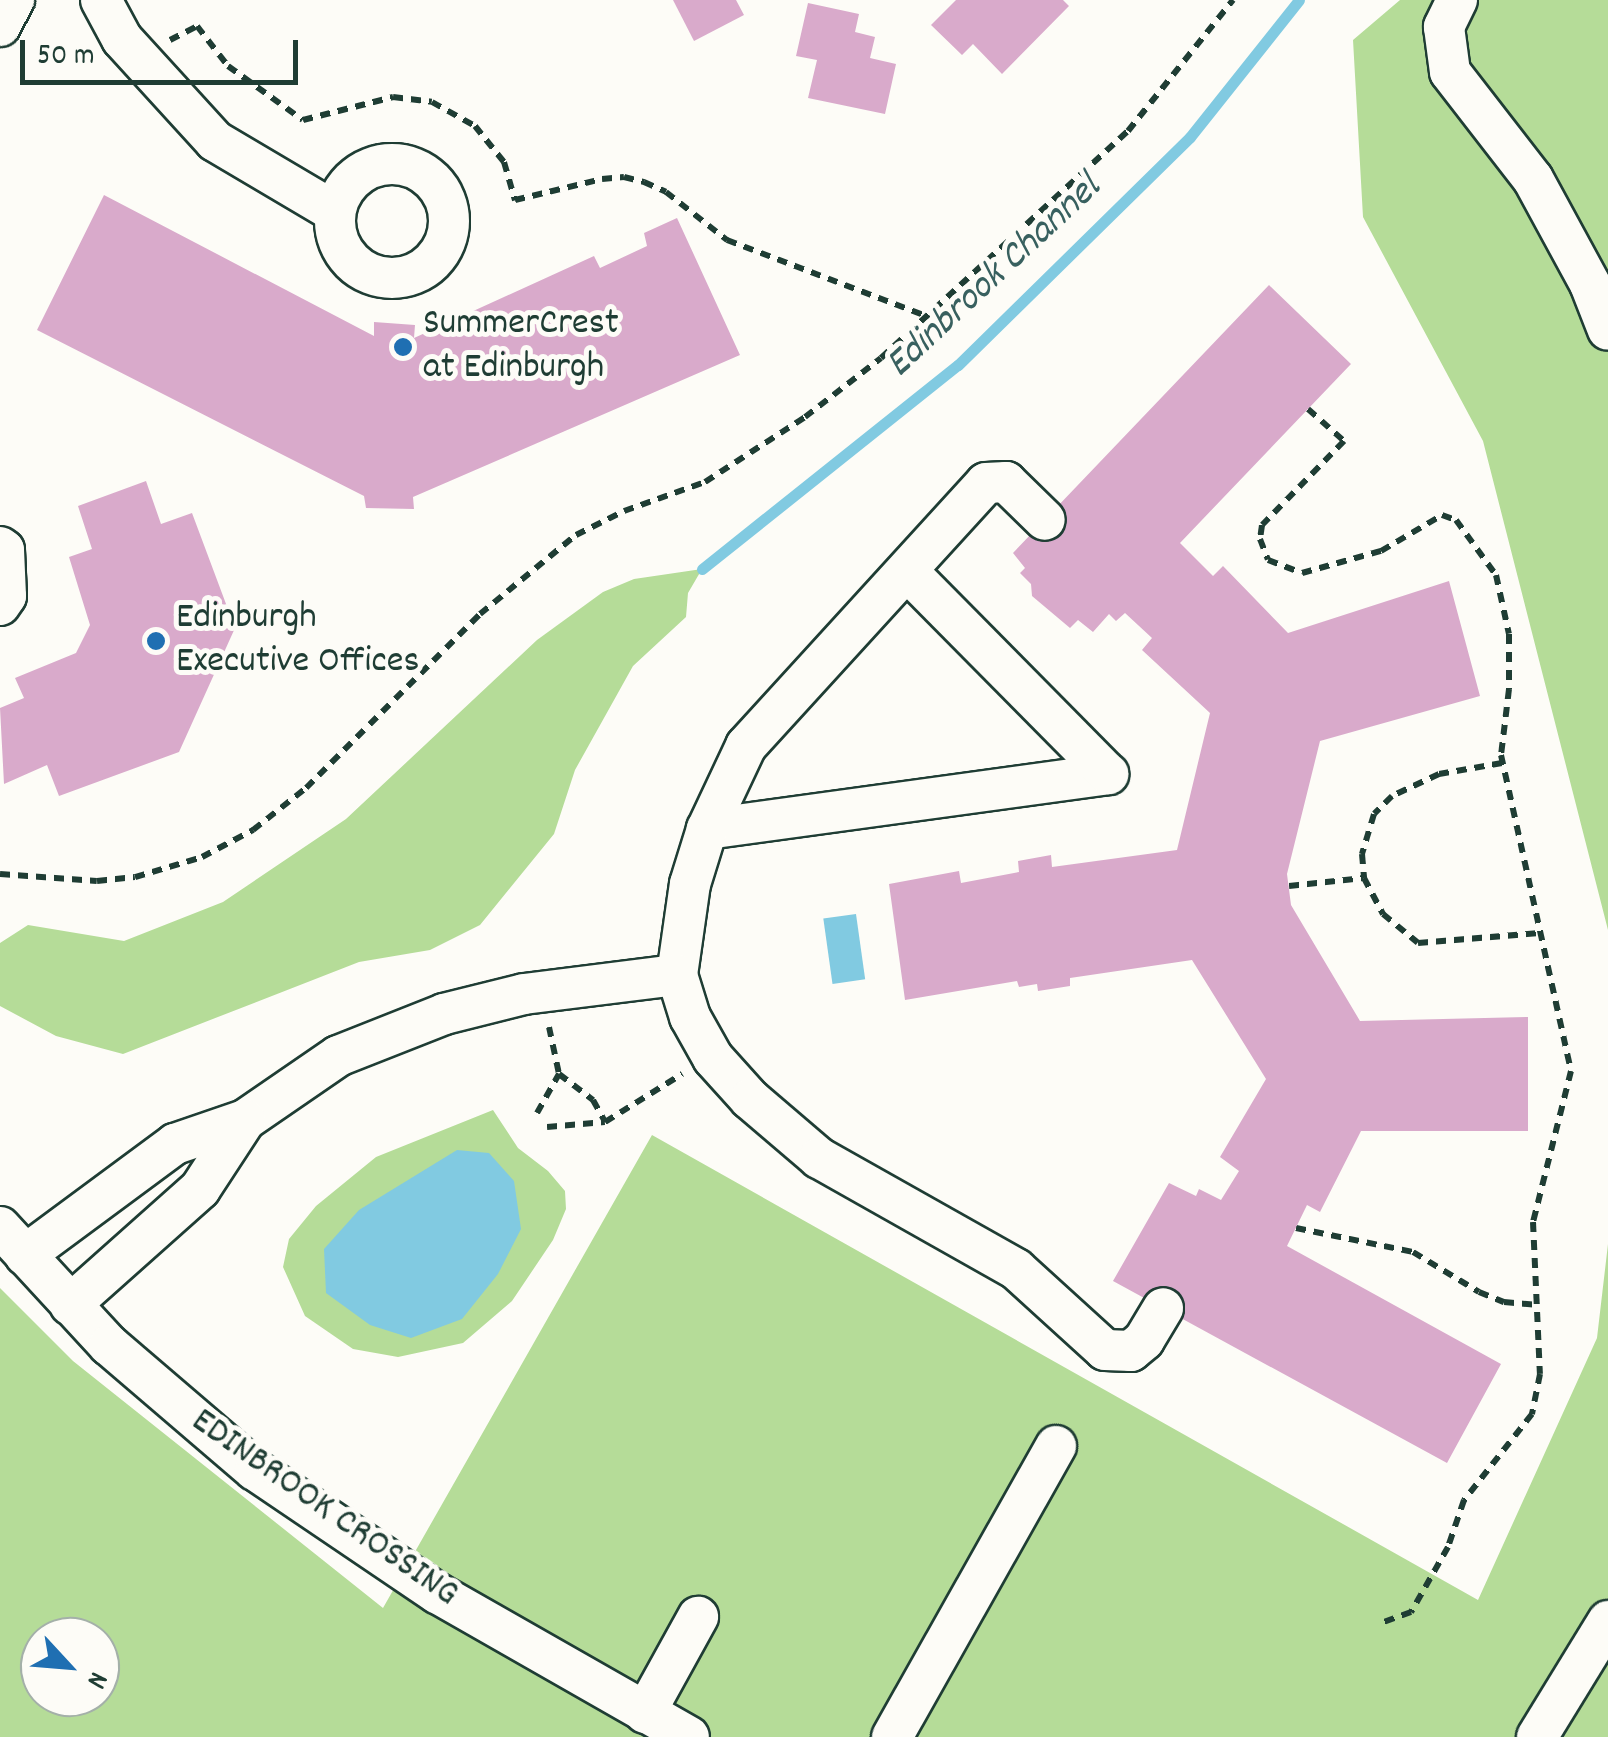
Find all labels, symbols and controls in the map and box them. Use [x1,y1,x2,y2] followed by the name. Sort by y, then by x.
[25,20,302,82] scale bar
[37,36,95,79] text: 50 m
[877,166,1113,390] water label: Edinbrook Channel
[423,302,619,392] place label: SummerCrest at Edinburgh
[392,336,414,358] marker: SummerCrest at Edinburgh
[176,596,419,686] place label: Edinburgh Executive Offices
[145,630,167,652] marker: Edinburgh Executive Offices
[181,1400,467,1618] street label: EDINBROOK CROSSING
[20,1617,120,1717] north arrow
[74,1664,116,1694] text: N

